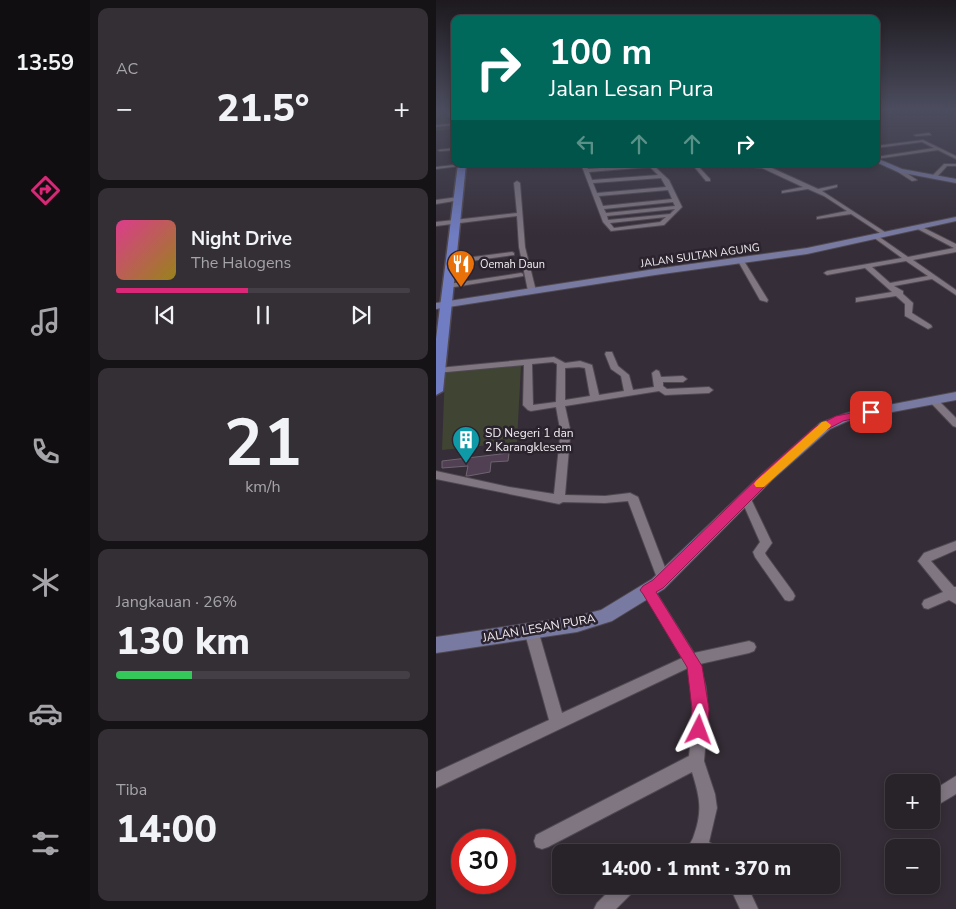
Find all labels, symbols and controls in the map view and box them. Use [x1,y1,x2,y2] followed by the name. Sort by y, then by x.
[549,29,652,76] text: 100 m
[466,35,531,100] icon: right
[16,48,74,78] text: 13:59
[116,58,138,80] text: AC
[549,74,714,104] text: Jalan Lesan Pura
[217,83,309,134] text: 21.5°
[116,90,133,128] text: −
[393,90,410,128] text: +
[572,130,600,158] icon: left
[625,130,653,158] icon: ahead
[678,130,706,158] icon: ahead
[731,130,759,158] icon: right
[28,173,63,208] icon: directions
[191,226,292,252] text: Night Drive
[638,240,761,271] street label: JALAN SULTAN AGUNG
[446,249,476,288] restaurant icon: Oemah Daun
[191,252,291,274] text: The Halogens
[480,257,545,272] place label: Oemah Daun
[151,301,179,329] icon: previous
[249,301,277,329] icon: pause
[347,301,375,329] icon: next
[28,304,63,339] icon: music
[850,391,892,433] pin
[857,398,885,426] icon: arrive
[224,399,302,488] text: 21
[451,425,481,464] building icon: SD Negeri 1 dan 2 Karangklesem
[485,425,574,455] place label: SD Negeri 1 dan 2 Karangklesem
[28,434,63,469] icon: phone
[245,476,281,498] text: km/h
[28,565,63,600] icon: climate
[116,591,237,613] text: Jangkauan · 26%
[480,610,597,646] street label: JALAN LESAN PURA
[116,616,250,667] text: 130 km
[28,696,63,731] icon: car
[672,703,724,755] position arrow
[885,774,940,894] map controls
[885,774,940,829] button: +
[116,779,147,801] text: Tiba
[116,804,217,855] text: 14:00
[28,826,63,861] icon: filters
[451,829,516,894] speed limit sign: 30
[885,839,940,894] button: −
[601,856,791,882] text: 14:00 · 1 mnt · 370 m

